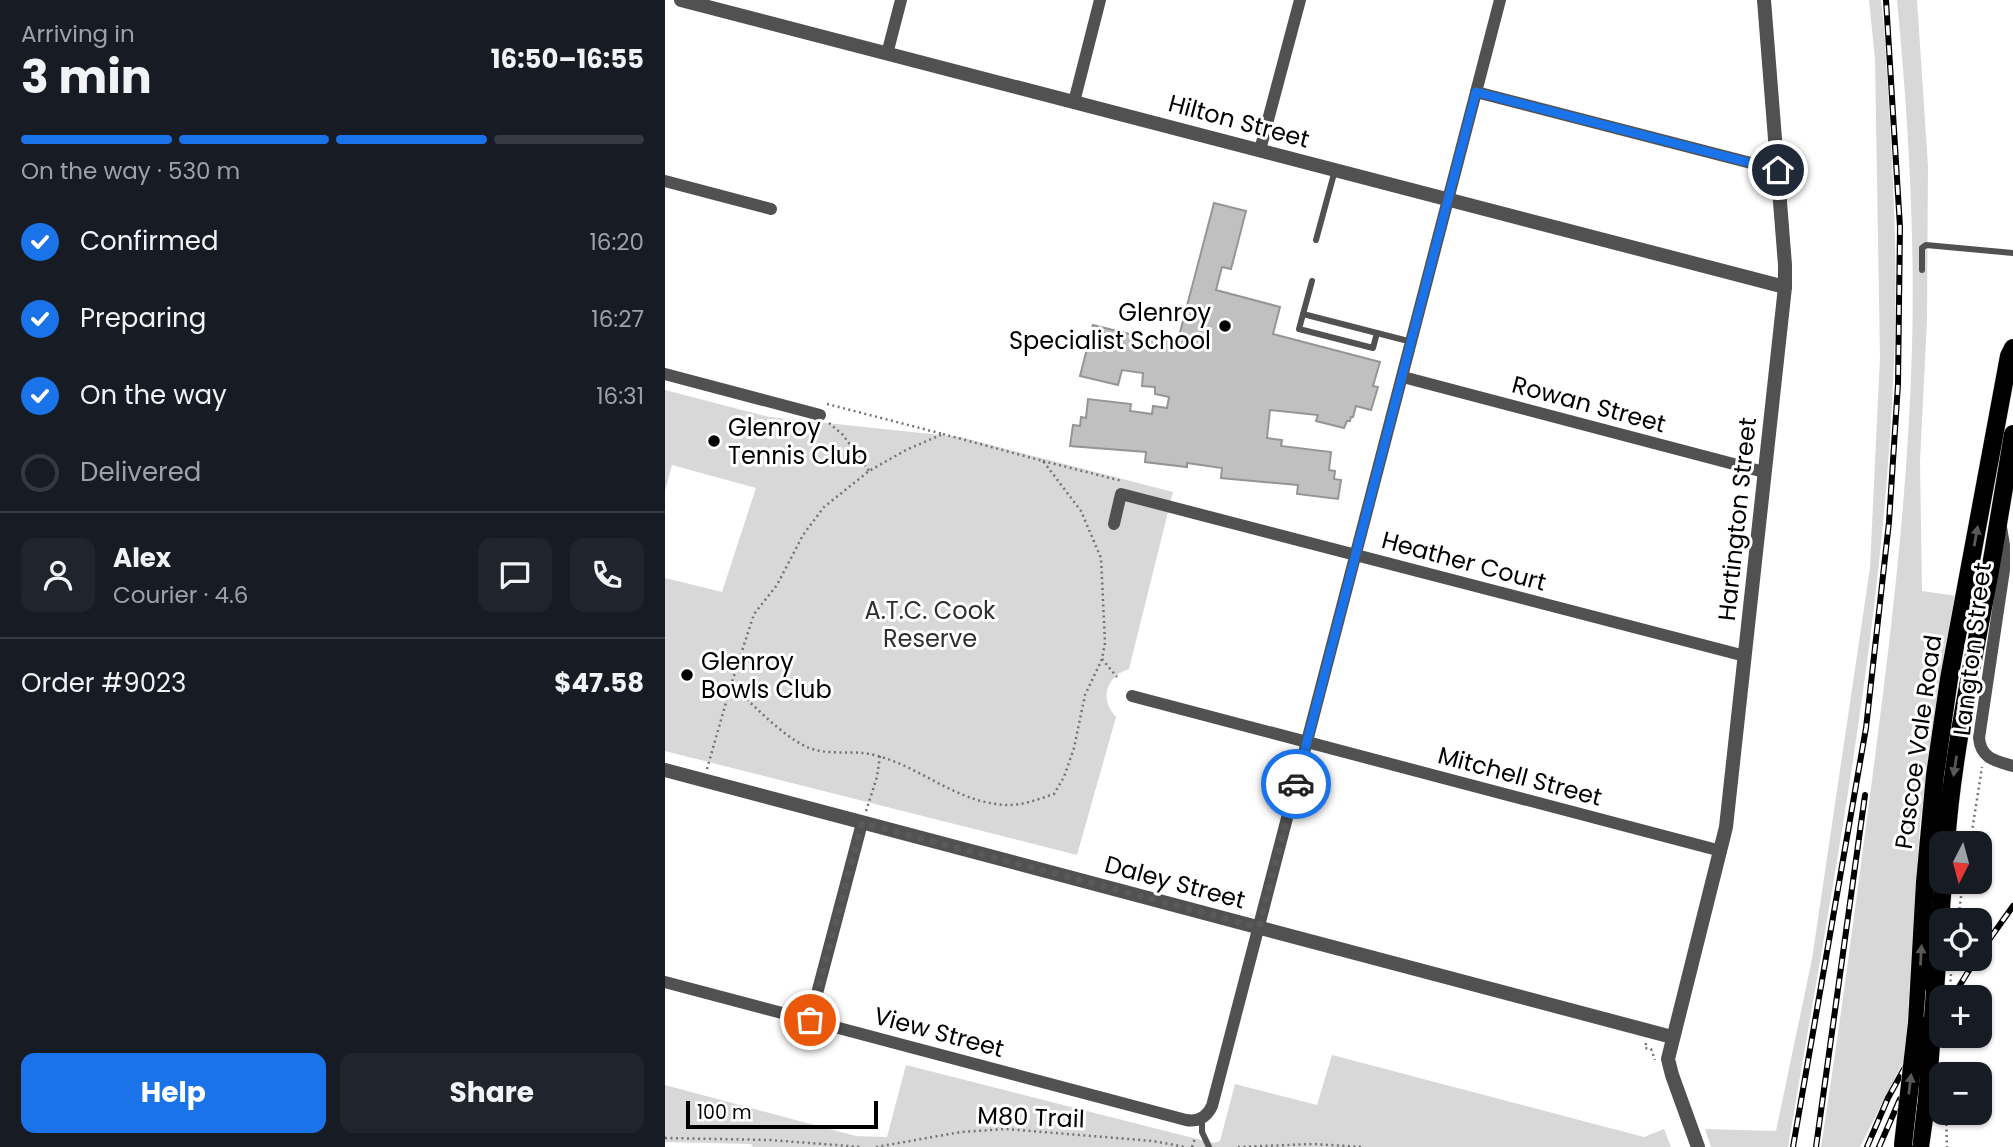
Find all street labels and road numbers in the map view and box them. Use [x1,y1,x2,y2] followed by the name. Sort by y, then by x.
[1165,86,1313,156] street label: Hilton Street
[1508,368,1670,440] street label: Rowan Street
[1710,416,1764,622] street label: Hartington Street
[1378,523,1550,599] street label: Heather Court
[1945,560,1999,738] street label: Langton Street
[1887,633,1949,851] street label: Pascoe Vale Road
[1434,738,1606,814] street label: Mitchell Street
[1101,847,1249,917] street label: Daley Street
[870,999,1008,1065] street label: View Street
[977,1099,1085,1135] street label: M80 Trail

